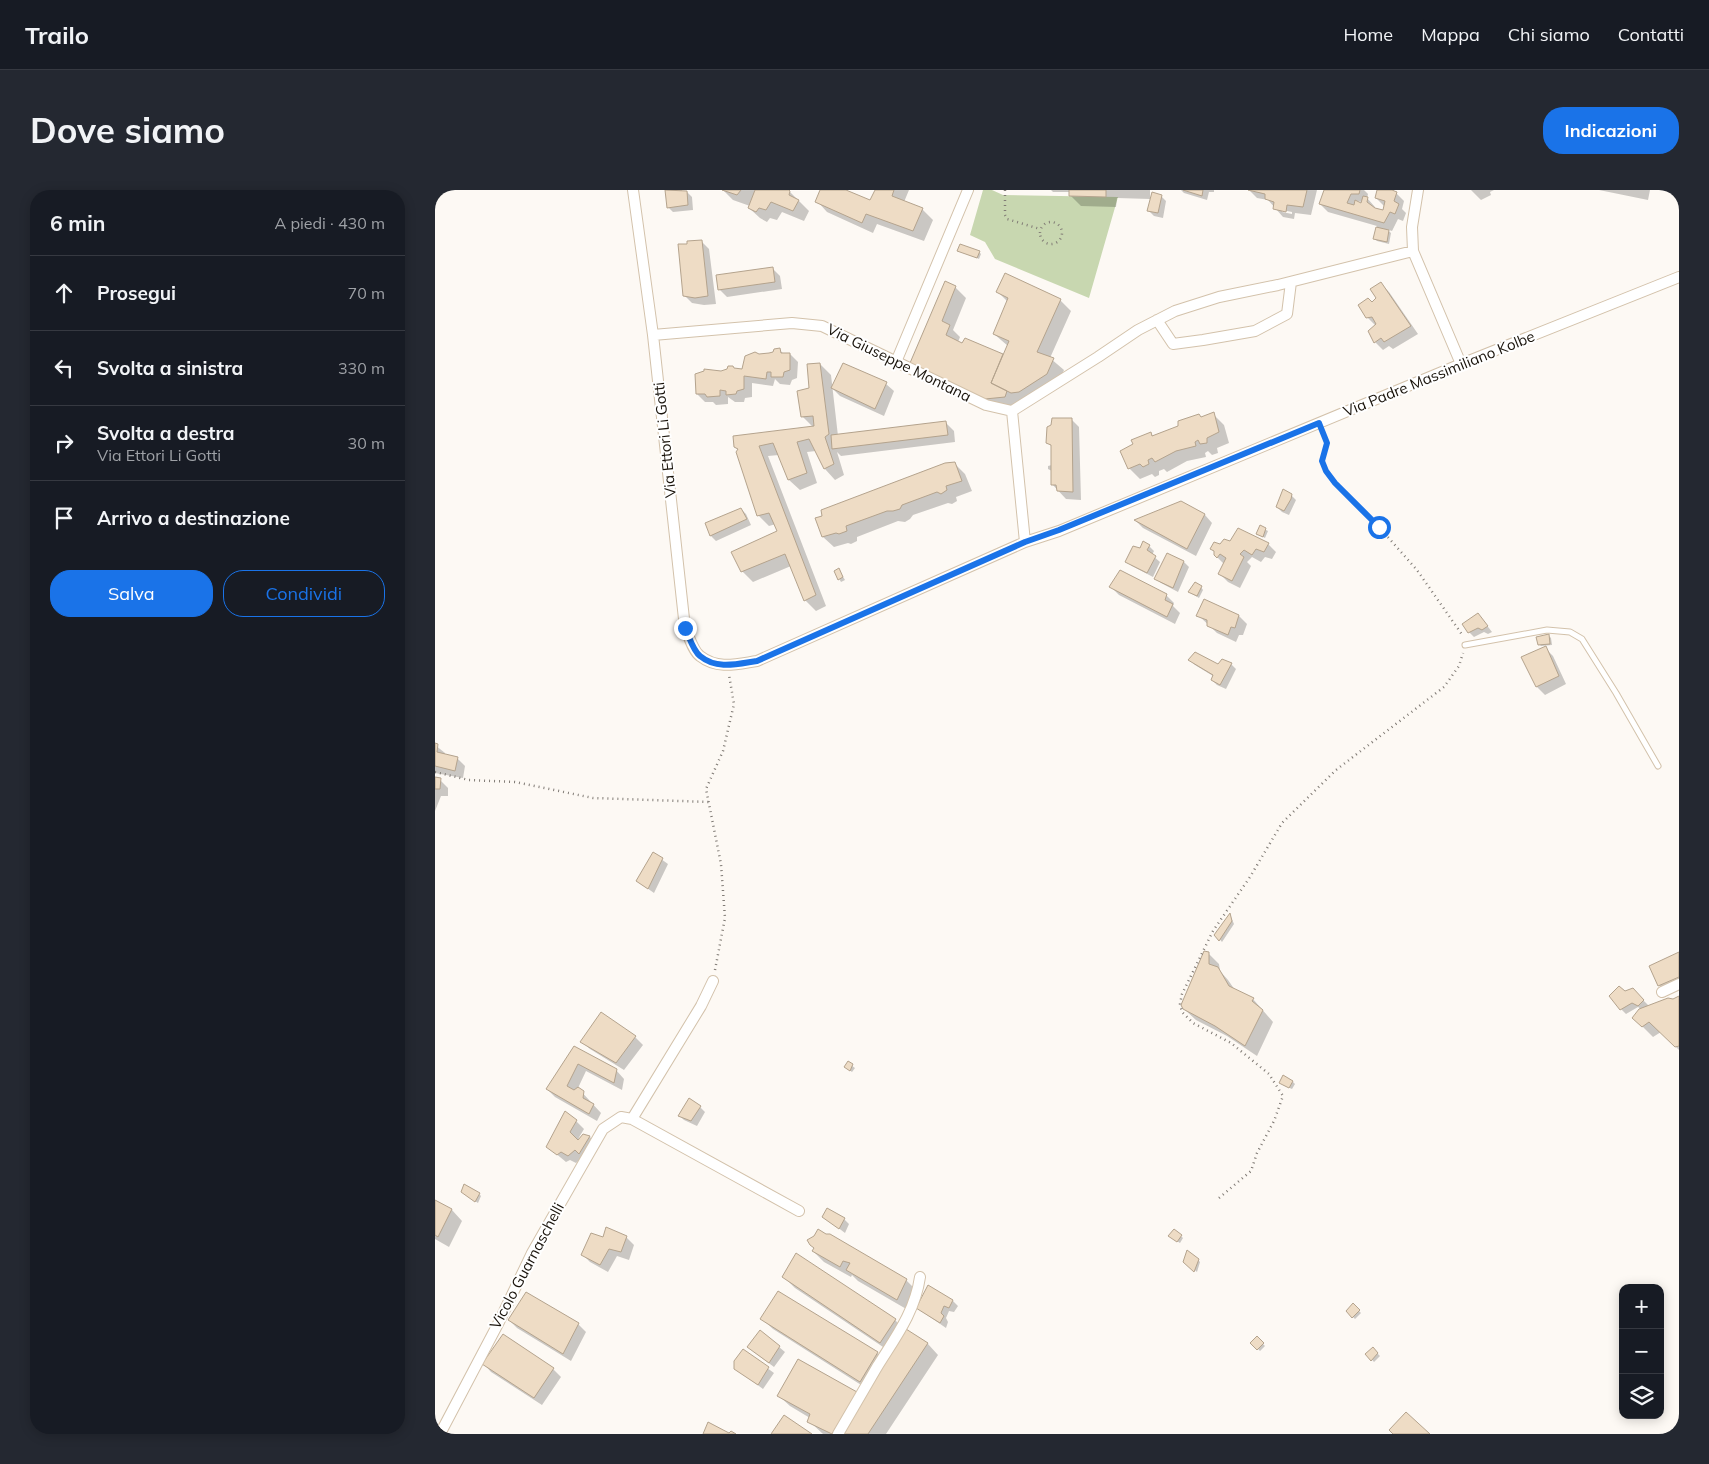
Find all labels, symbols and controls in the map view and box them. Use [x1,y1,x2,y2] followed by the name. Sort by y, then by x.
[25,20,89,50] text: Trailo
[1343,23,1393,46] text: Home
[1421,23,1480,46] text: Mappa
[1508,23,1590,46] text: Chi siamo
[1618,23,1684,46] text: Contatti
[1543,107,1679,154] button: Indicazioni
[30,108,225,152] text: Dove siamo
[50,210,105,236] text: 6 min
[274,213,385,233] text: A piedi · 430 m
[50,279,78,307] icon: ahead
[97,281,176,305] text: Prosegui
[348,283,385,303] text: 70 m
[824,319,974,406] street label: Via Giuseppe Montana
[1340,326,1537,421] street label: Via Padre Massimiliano Kolbe
[50,354,78,382] icon: left
[97,356,243,380] text: Svolta a sinistra
[338,358,385,378] text: 330 m
[649,381,680,499] street label: Via Ettori Li Gotti
[97,421,235,445] text: Svolta a destra
[50,429,78,457] icon: right
[348,433,385,453] text: 30 m
[97,445,221,465] text: Via Ettori Li Gotti
[50,504,78,532] icon: arrive
[97,506,290,530] text: Arrivo a destinazione
[1368,516,1391,539] route start
[50,570,213,617] button: Salva
[223,570,385,617] button: Condividi
[674,617,697,640] route end
[485,1199,568,1332] street label: Vicolo Guarnaschelli
[1619,1284,1664,1419] map controls
[1619,1284,1664,1329] button: +
[1619,1329,1664,1374] button: −
[1619,1374,1664,1419] button: layers

